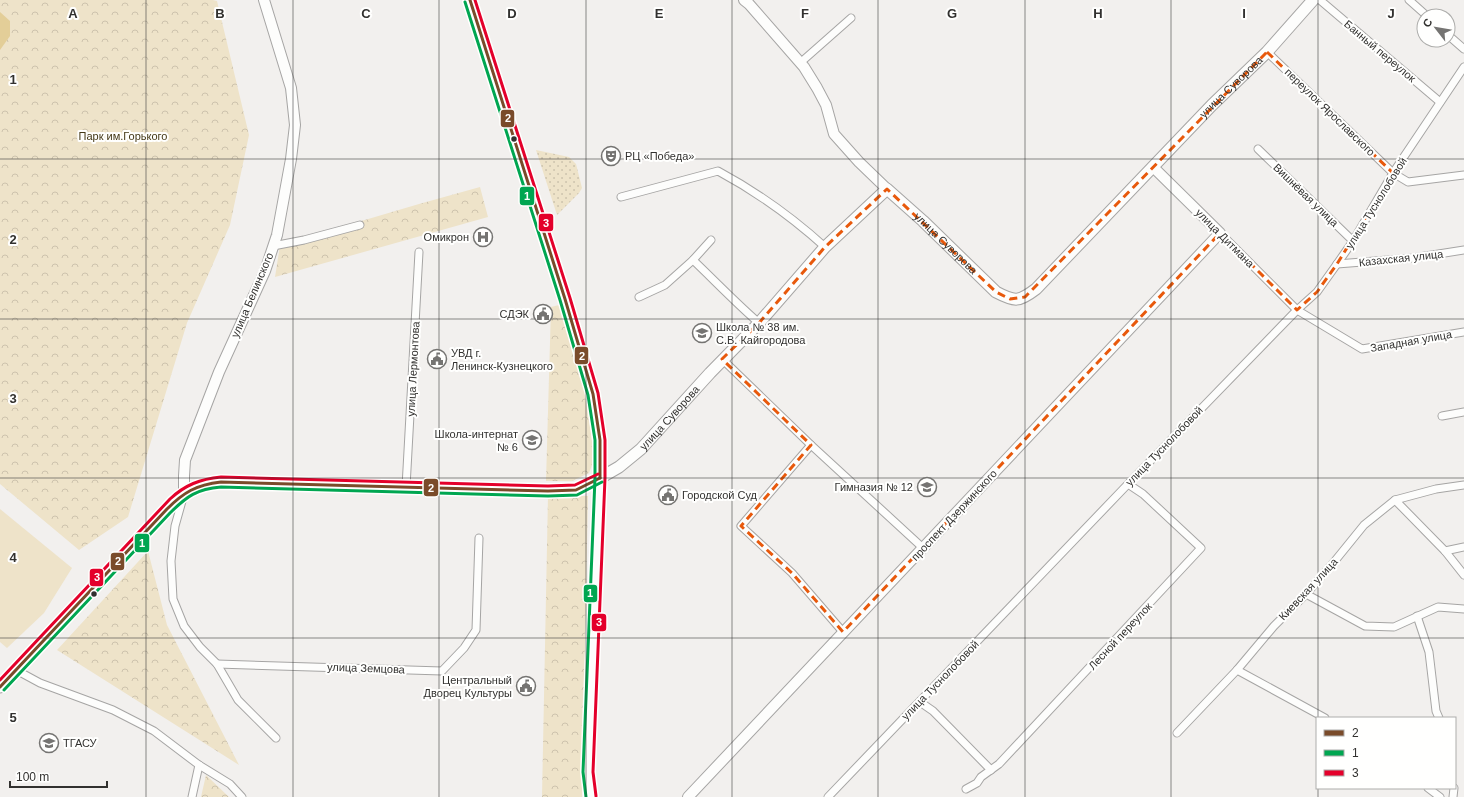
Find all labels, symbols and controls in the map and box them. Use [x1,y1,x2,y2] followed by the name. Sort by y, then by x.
[68,6,78,21] text: A
[215,6,225,21] text: B
[361,6,371,21] text: C
[507,6,517,21] text: D
[655,6,664,21] text: E
[801,6,809,21] text: F
[947,6,957,21] text: G
[1093,6,1103,21] text: H
[1242,6,1246,21] text: I
[1387,6,1395,21] text: J
[1416,8,1456,48] north arrow
[1420,16,1435,29] text: С
[1342,18,1418,84] street label: Банный переулок
[1197,53,1265,120] street label: улица Суворова
[1283,66,1377,158] street label: переулок Ярославского
[9,72,17,87] text: 1
[500,109,515,128] line badge: 2
[505,112,511,124] text: 2
[79,130,167,142] park label: Парк им.Горького
[509,134,519,144] unlabelled marker
[600,145,622,167] theatre icon: РЦ «Победа»
[625,150,694,162] place label: РЦ «Победа»
[1343,155,1409,251] street label: улица Туснолобовой
[1271,161,1342,230] street label: Вишнёвая улица
[519,186,535,206] line badge: 1
[524,190,530,202] text: 1
[1193,206,1257,270] street label: улица Дитмана
[912,210,980,277] street label: улица Суворова
[538,213,554,232] line badge: 3
[543,217,549,229] text: 3
[472,226,494,248] hospital icon: Омикрон
[424,231,469,243] place label: Омикрон
[9,232,17,247] text: 2
[1358,248,1445,268] street label: Казахская улица
[229,251,275,339] street label: улица Белинского
[532,303,554,325] public building icon: СДЭК
[500,308,530,320] place label: СДЭК
[405,320,422,417] street label: улица Лермонтова
[716,321,806,346] place label: Школа № 38 им. С.В. Кайгородова
[691,322,713,344] school or university icon: Школа № 38 им. С.В. Кайгородова
[1369,328,1454,354] street label: Западная улица
[574,346,589,365] line badge: 2
[451,347,553,372] place label: УВД г. Ленинск-Кузнецкого
[426,348,448,370] public building icon: УВД г. Ленинск-Кузнецкого
[579,350,585,362] text: 2
[637,382,702,452] street label: улица Суворова
[9,391,17,406] text: 3
[1123,404,1205,488] street label: улица Туснолобовой
[435,428,518,453] place label: Школа-интернат № 6
[521,429,543,451] school or university icon: Школа-интернат № 6
[909,467,999,563] street label: проспект Дзержинского
[916,476,938,498] school or university icon: Гимназия № 12
[423,478,439,497] line badge: 2
[835,481,913,493] place label: Гимназия № 12
[428,482,434,494] text: 2
[657,484,679,506] public building icon: Городской Суд
[682,489,758,501] place label: Городской Суд
[134,533,150,553] line badge: 1
[139,537,145,549] text: 1
[9,550,17,565] text: 4
[110,552,125,571] line badge: 2
[115,555,121,567] text: 2
[1276,555,1340,622] street label: Киевская улица
[89,568,104,587] line badge: 3
[94,571,100,583] text: 3
[583,584,598,603] line badge: 1
[587,587,593,599] text: 1
[89,589,99,599] unlabelled marker
[1086,600,1154,672] street label: Лесной переулок
[591,613,607,632] line badge: 3
[596,616,602,628] text: 3
[899,638,981,722] street label: улица Туснолобовой
[327,661,406,675] street label: улица Земцова
[424,674,512,699] place label: Центральный Дворец Культуры
[515,675,537,697] public building icon: Центральный Дворец Культуры
[9,710,17,725] text: 5
[1316,717,1456,789] legend
[1352,726,1359,740] text: 2
[38,732,60,754] school or university icon: ТГАСУ
[63,737,98,749] place label: ТГАСУ
[1352,746,1359,760] text: 1
[10,763,107,789] scale bar
[1352,766,1359,780] text: 3
[16,770,49,784] text: 100 m

